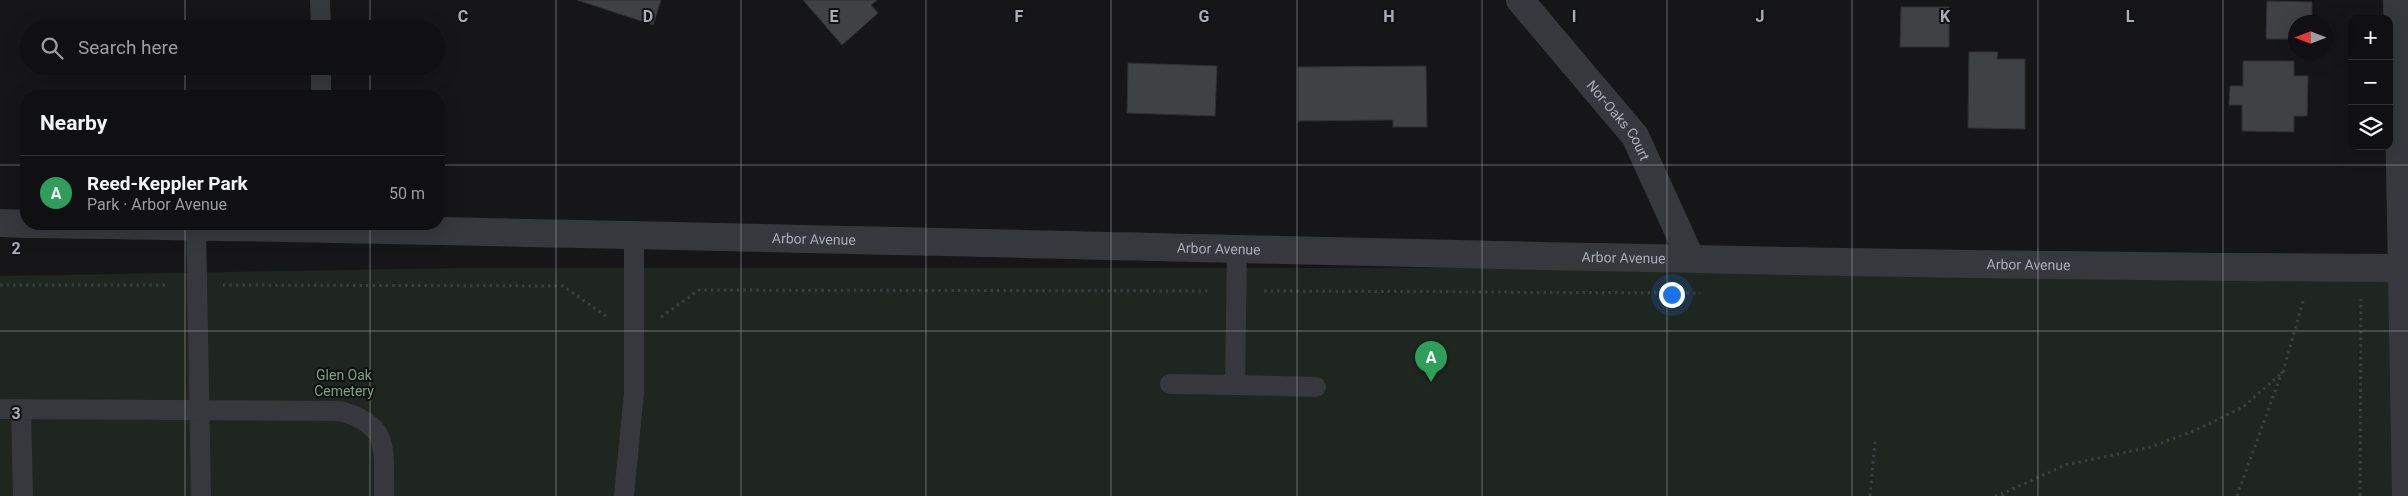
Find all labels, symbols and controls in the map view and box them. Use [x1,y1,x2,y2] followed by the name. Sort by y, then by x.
[458,7,468,26] text: C
[643,7,653,26] text: D
[830,7,839,26] text: E
[1015,7,1024,26] text: F
[1199,7,1210,26] text: G
[1383,7,1395,26] text: H
[1572,7,1576,26] text: I
[1756,7,1764,26] text: J
[1940,7,1951,26] text: K
[2126,7,2135,26] text: L
[2288,15,2333,60] north arrow
[2348,15,2393,150] map controls
[2348,15,2393,60] button: +
[20,20,445,75] search box
[38,34,66,62] icon: search
[78,36,178,59] text: Search here
[2348,60,2393,105] button: −
[1584,77,1653,163] street label: Nor-Oaks Court
[2348,105,2393,150] button: layers
[40,111,107,135] text: Nearby
[87,172,248,195] text: Reed-Keppler Park
[51,184,61,203] text: A
[389,184,425,203] text: 50 m
[87,195,227,214] text: Park · Arbor Avenue
[772,230,856,248] street label: Arbor Avenue
[11,239,21,258] text: 2
[1177,240,1261,258] street label: Arbor Avenue
[1582,249,1666,266] street label: Arbor Avenue
[1987,256,2071,273] street label: Arbor Avenue
[1659,282,1685,308] your location
[1415,341,1447,382] pin: A
[314,367,374,399] park label: Glen Oak Cemetery
[11,404,21,423] text: 3

